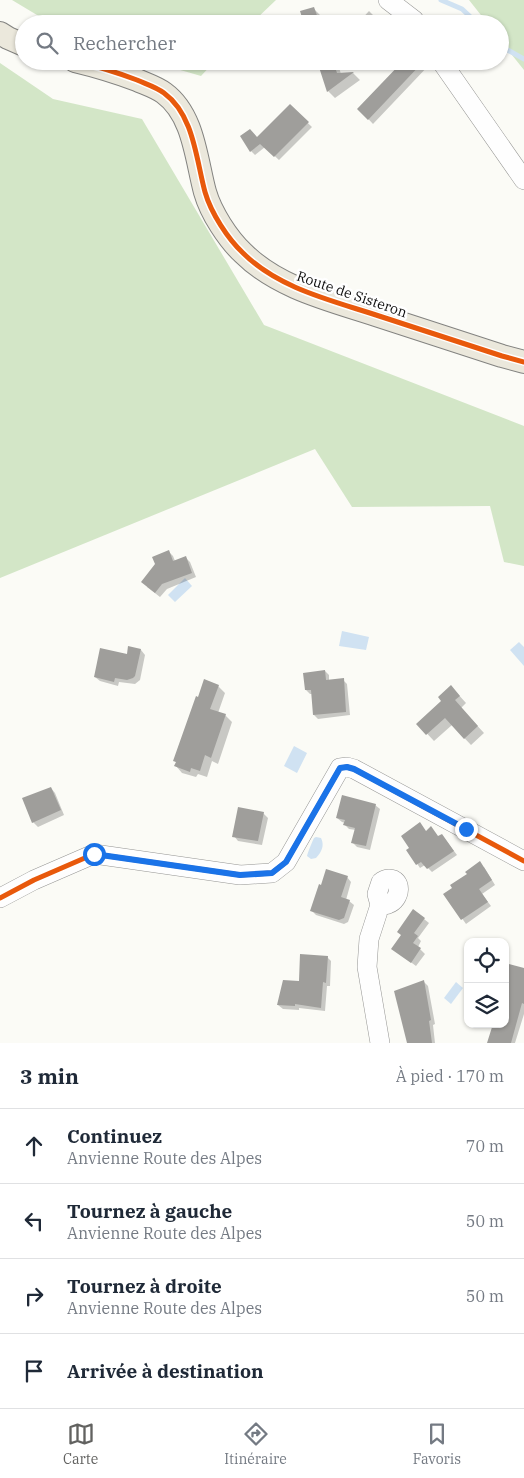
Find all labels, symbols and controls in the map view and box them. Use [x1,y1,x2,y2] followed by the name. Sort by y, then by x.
[15,15,509,70] search box
[33,29,61,57] icon: search
[73,31,176,55] text: Rechercher
[294,267,410,321] street label: Route de Sisteron
[455,818,478,841] route end
[83,843,106,866] route start
[464,938,509,1028] map controls
[464,938,509,983] button: locate
[464,983,509,1028] button: layers
[20,1062,79,1090] text: 3 min
[396,1066,504,1086] text: À pied · 170 m
[67,1124,162,1148] text: Continuez
[20,1132,48,1160] icon: ahead
[466,1136,504,1156] text: 70 m
[67,1148,262,1168] text: Anvienne Route des Alpes
[67,1199,232,1223] text: Tournez à gauche
[20,1207,48,1235] icon: left
[466,1211,504,1231] text: 50 m
[67,1223,262,1243] text: Anvienne Route des Alpes
[67,1274,222,1298] text: Tournez à droite
[20,1282,48,1310] icon: right
[466,1286,504,1306] text: 50 m
[67,1298,262,1318] text: Anvienne Route des Alpes
[20,1357,48,1385] icon: arrive
[67,1359,264,1383] text: Arrivée à destination
[63,1420,98,1468] tab: Carte
[224,1420,287,1468] tab: Itinéraire
[413,1420,461,1468] tab: Favoris

